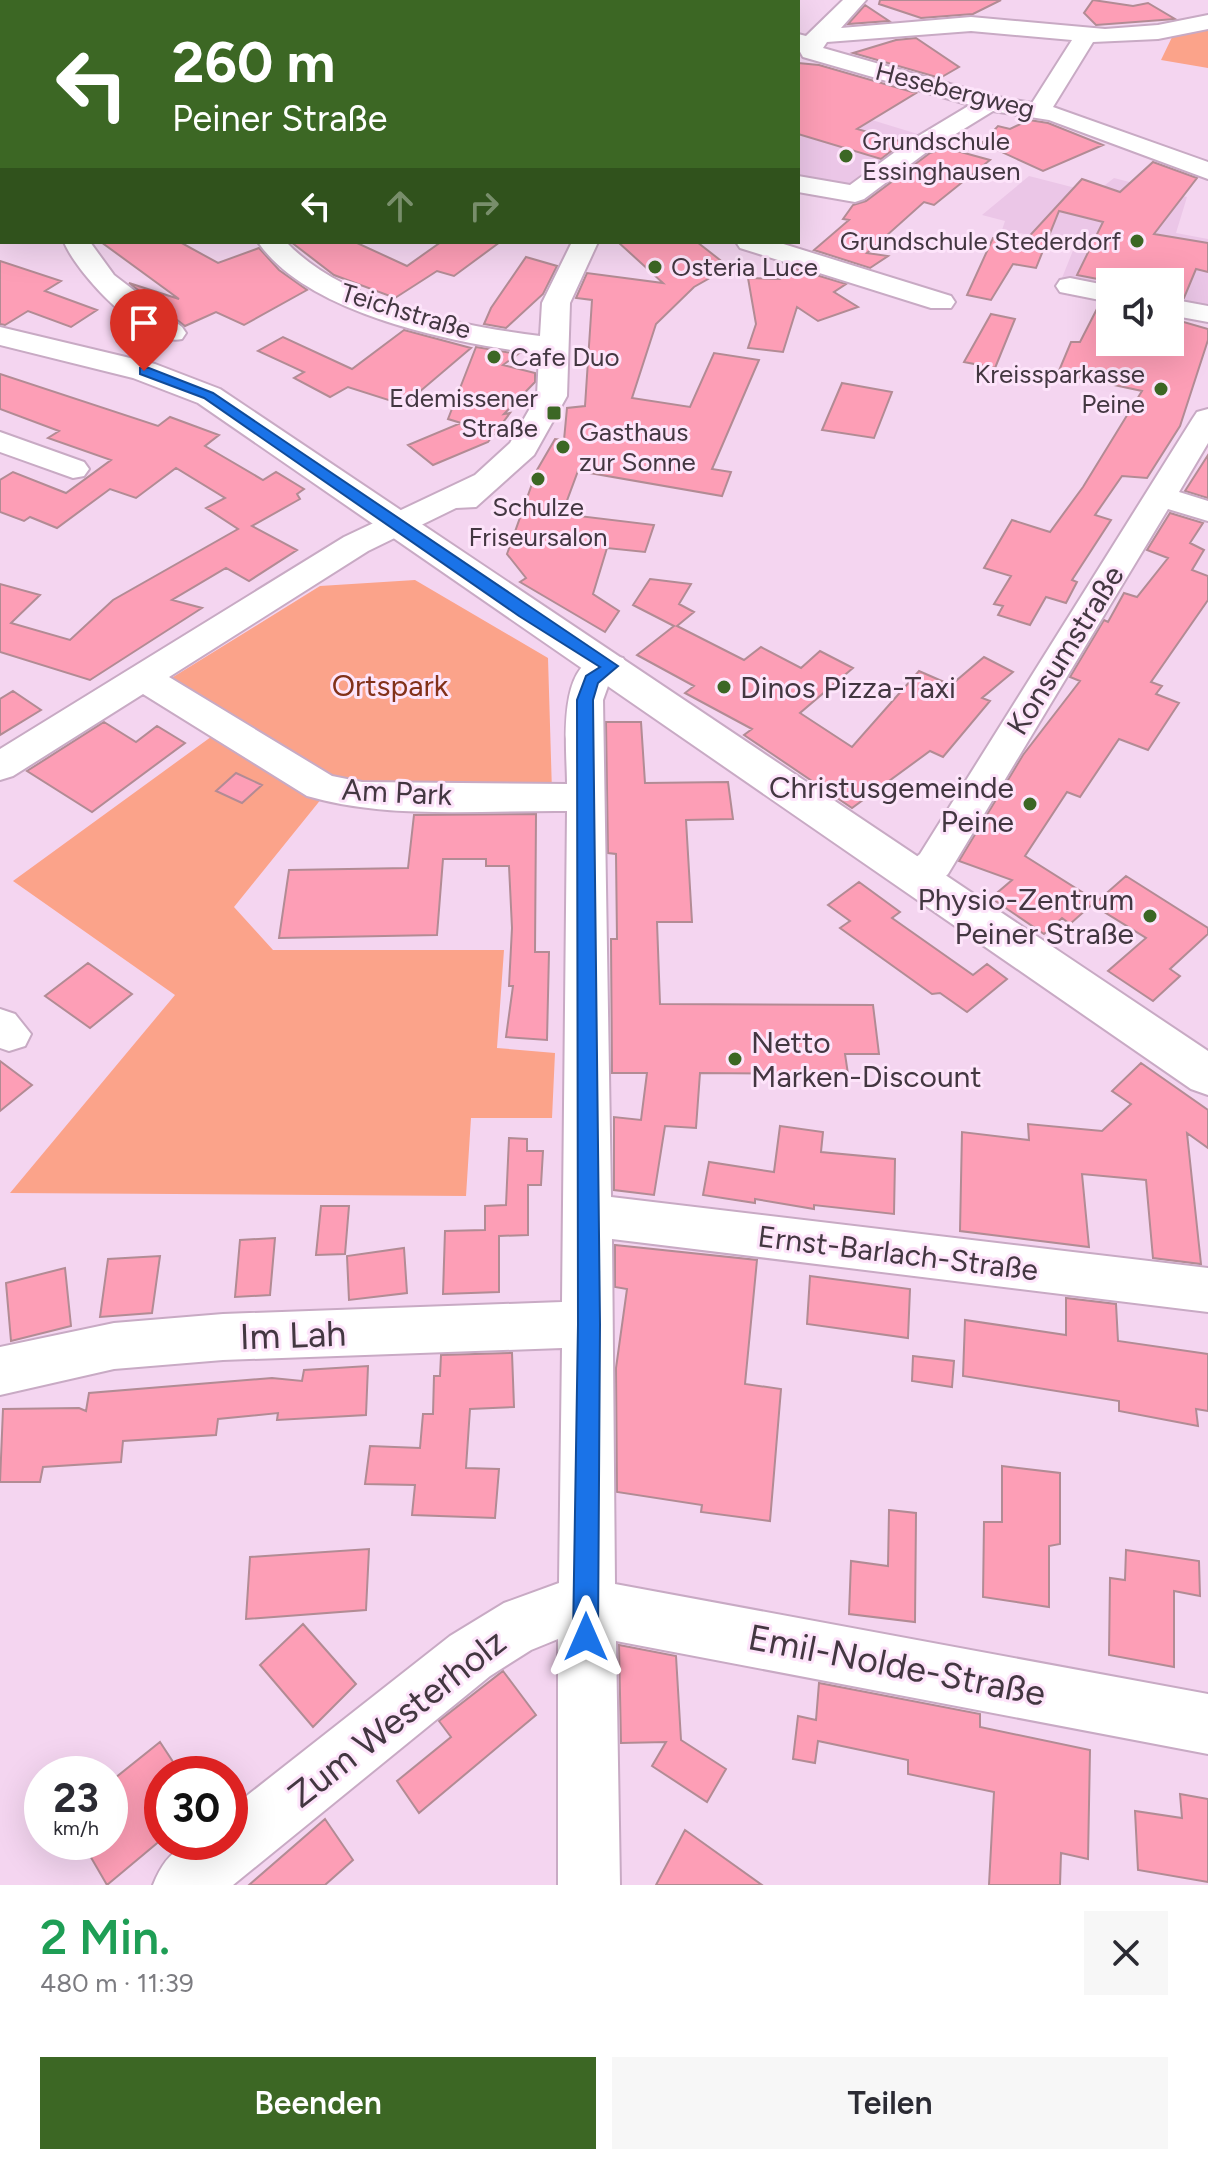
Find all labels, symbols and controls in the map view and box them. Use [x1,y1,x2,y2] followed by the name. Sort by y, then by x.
[172,29,335,96] text: 260 m
[40,32,144,136] icon: left
[872,55,1038,125] street label: Hesebergweg
[172,97,388,140] text: Peiner Straße
[862,125,1021,187] place label: Grundschule Essinghausen
[837,147,855,165] marker: Grundschule Essinghausen
[294,184,338,228] icon: left
[378,184,422,228] icon: ahead
[462,184,506,228] icon: right
[840,225,1121,257] place label: Grundschule Stederdorf
[1128,232,1146,250] marker: Grundschule Stederdorf
[671,251,818,283] place label: Osteria Luce
[646,258,664,276] marker: Osteria Luce
[1096,268,1184,356] map controls
[1096,268,1184,356] button: sound
[337,276,475,346] street label: Teichstraße
[110,289,178,371] pin
[122,301,166,345] icon: arrive
[510,341,620,373] place label: Cafe Duo
[485,348,503,366] marker: Cafe Duo
[975,358,1145,420] place label: Kreissparkasse Peine
[1152,380,1170,398] marker: Kreissparkasse Peine
[389,382,538,444] place label: Edemissener Straße
[545,404,563,422] marker: Edemissener Straße
[579,416,696,478] place label: Gasthaus zur Sonne
[554,438,572,456] marker: Gasthaus zur Sonne
[529,470,547,488] marker: Schulze Friseursalon
[469,491,607,553] place label: Schulze Friseursalon
[998,559,1132,741] street label: Konsumstraße
[332,667,449,704] park label: Ortspark
[740,669,956,706] place label: Dinos Pizza-Taxi
[715,678,733,696] marker: Dinos Pizza-Taxi
[769,769,1014,840] place label: Christusgemeinde Peine
[341,771,453,813] street label: Am Park
[1021,795,1039,813] marker: Christusgemeinde Peine
[917,881,1134,952] place label: Physio-Zentrum Peiner Straße
[1141,907,1159,925] marker: Physio-Zentrum Peiner Straße
[751,1024,982,1095] place label: Netto Marken-Discount
[726,1050,744,1068] marker: Netto Marken-Discount
[756,1217,1040,1289] street label: Ernst-Barlach-Straße
[239,1312,347,1358] street label: Im Lah
[544,1595,628,1679] position arrow
[745,1615,1049,1715] street label: Emil-Nolde-Straße
[280,1620,514,1816] street label: Zum Westerholz
[144,1756,248,1860] speed limit sign: 30
[53,1774,99,1822] text: 23
[53,1816,99,1840] text: km/h
[40,1908,170,1966] text: 2 Min.
[1084,1911,1168,1995] button: close
[40,1967,194,1999] text: 480 m · 11:39
[40,2057,596,2149] button: Beenden
[612,2057,1168,2149] button: Teilen

